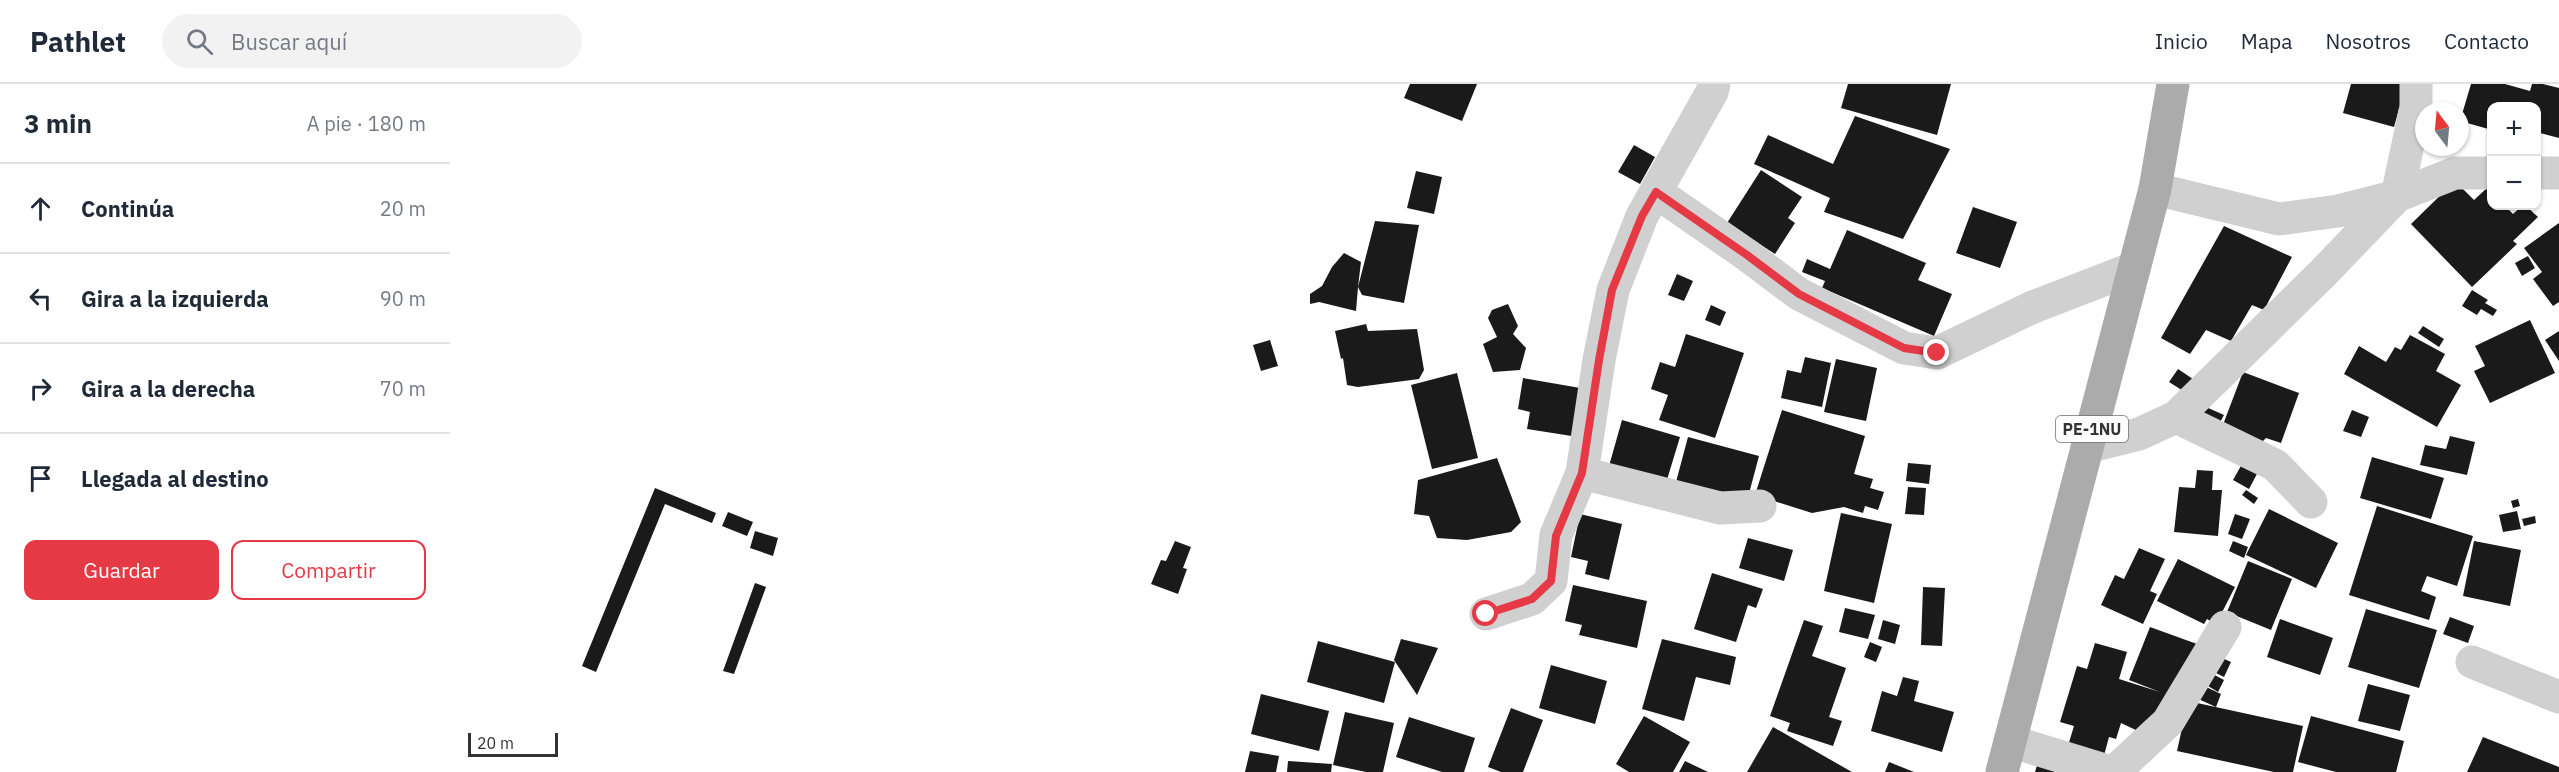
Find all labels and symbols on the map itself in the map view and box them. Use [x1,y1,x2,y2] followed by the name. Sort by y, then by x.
[2415,102,2469,156] north arrow
[1923,339,1949,365] route end
[2056,416,2128,442] road number: PE-1NU
[1472,600,1498,626] route start
[468,730,558,758] scale bar

